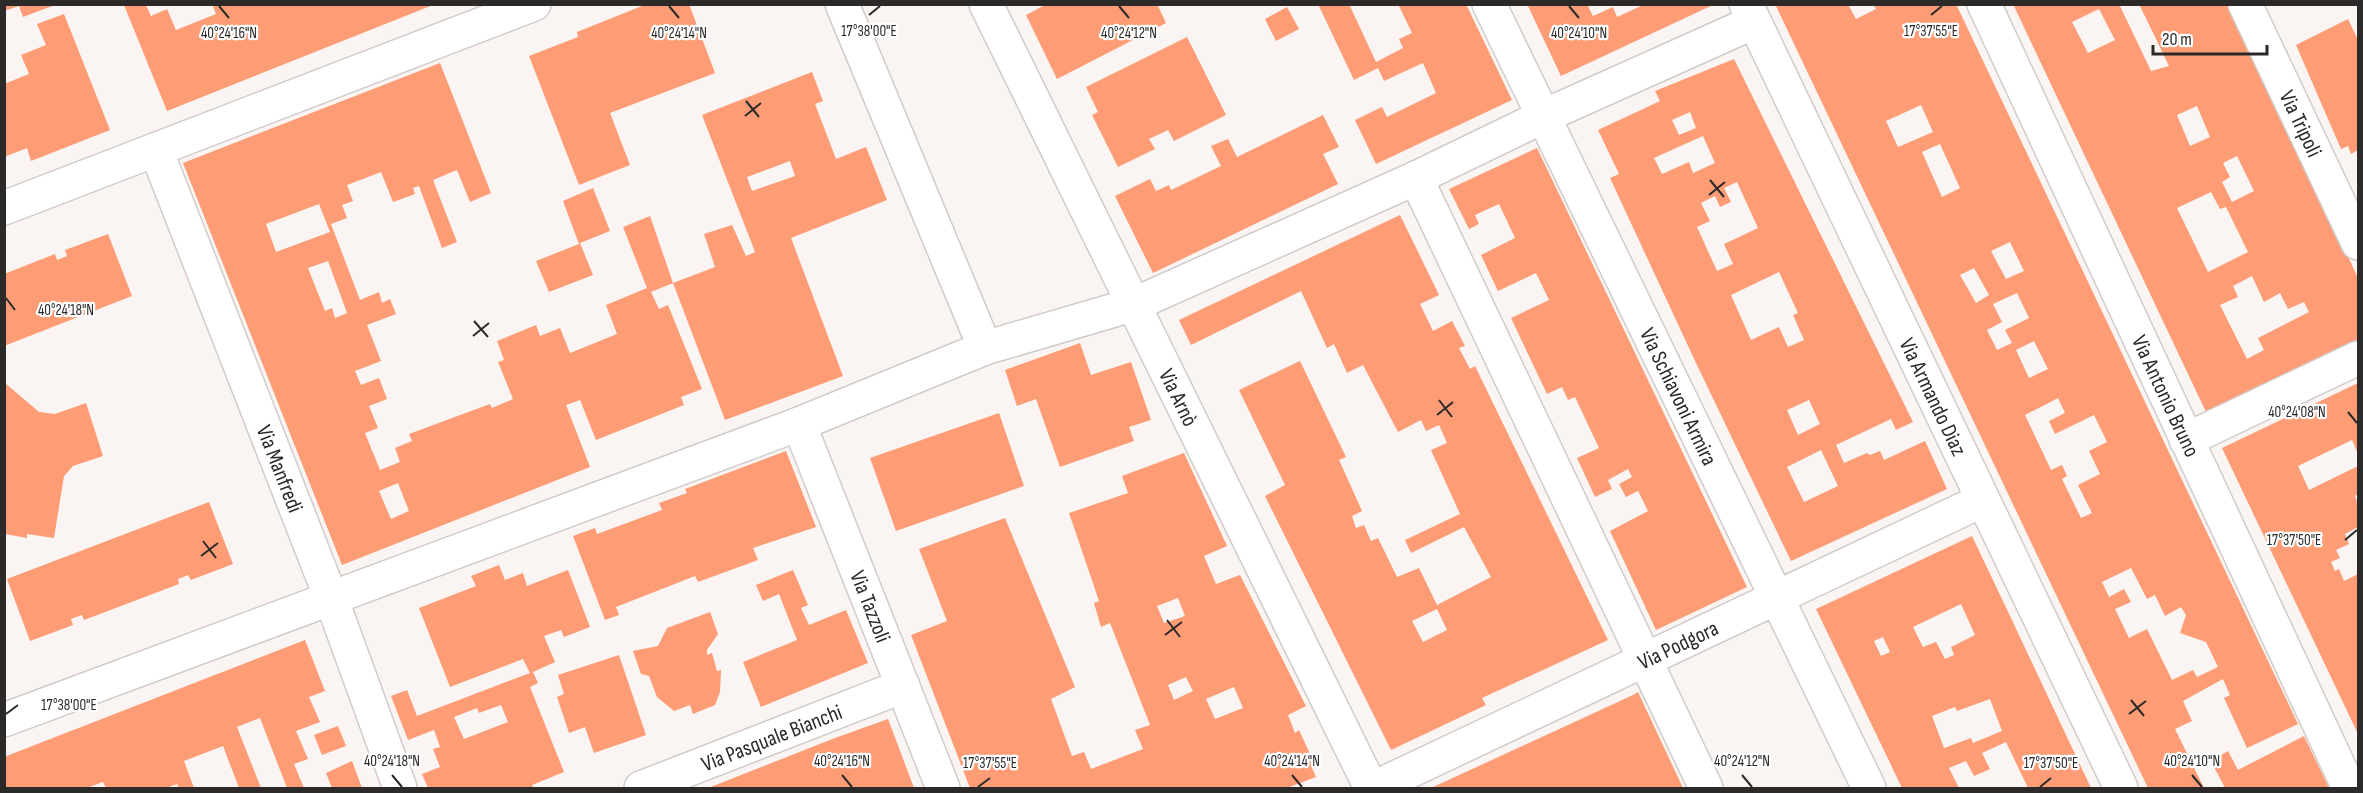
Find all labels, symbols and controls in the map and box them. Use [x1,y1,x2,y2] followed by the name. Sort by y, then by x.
[2153,18,2267,56] scale bar
[841,22,897,41] text: 17°38'00"E
[1904,22,1958,41] text: 17°37'55"E
[201,24,257,43] text: 40°24'16"N
[651,24,707,43] text: 40°24'14"N
[1101,24,1157,43] text: 40°24'12"N
[1551,24,1607,43] text: 40°24'10"N
[2162,29,2192,50] text: 20 m
[2273,86,2327,162] street label: Via Tripoli
[38,301,94,320] text: 40°24'18"N
[1633,324,1723,470] street label: Via Schiavoni Armira
[2125,331,2205,461] street label: Via Antonio Bruno
[1893,334,1972,460] street label: Via Armando Diaz
[1152,365,1203,431] street label: Via Arnò
[2268,403,2326,422] text: 40°24'08"N
[250,422,308,517] street label: Via Manfredi
[2267,531,2321,550] text: 17°37'50"E
[843,567,896,647] street label: Via Tazzoli
[1634,615,1723,676] street label: Via Podgora
[41,696,97,715] text: 17°38'00"E
[698,699,846,778] street label: Via Pasquale Bianchi
[364,752,420,771] text: 40°24'18"N
[814,752,870,771] text: 40°24'16"N
[1264,752,1320,771] text: 40°24'14"N
[1714,752,1770,771] text: 40°24'12"N
[2164,752,2220,771] text: 40°24'10"N
[963,754,1017,773] text: 17°37'55"E
[2024,754,2078,773] text: 17°37'50"E

